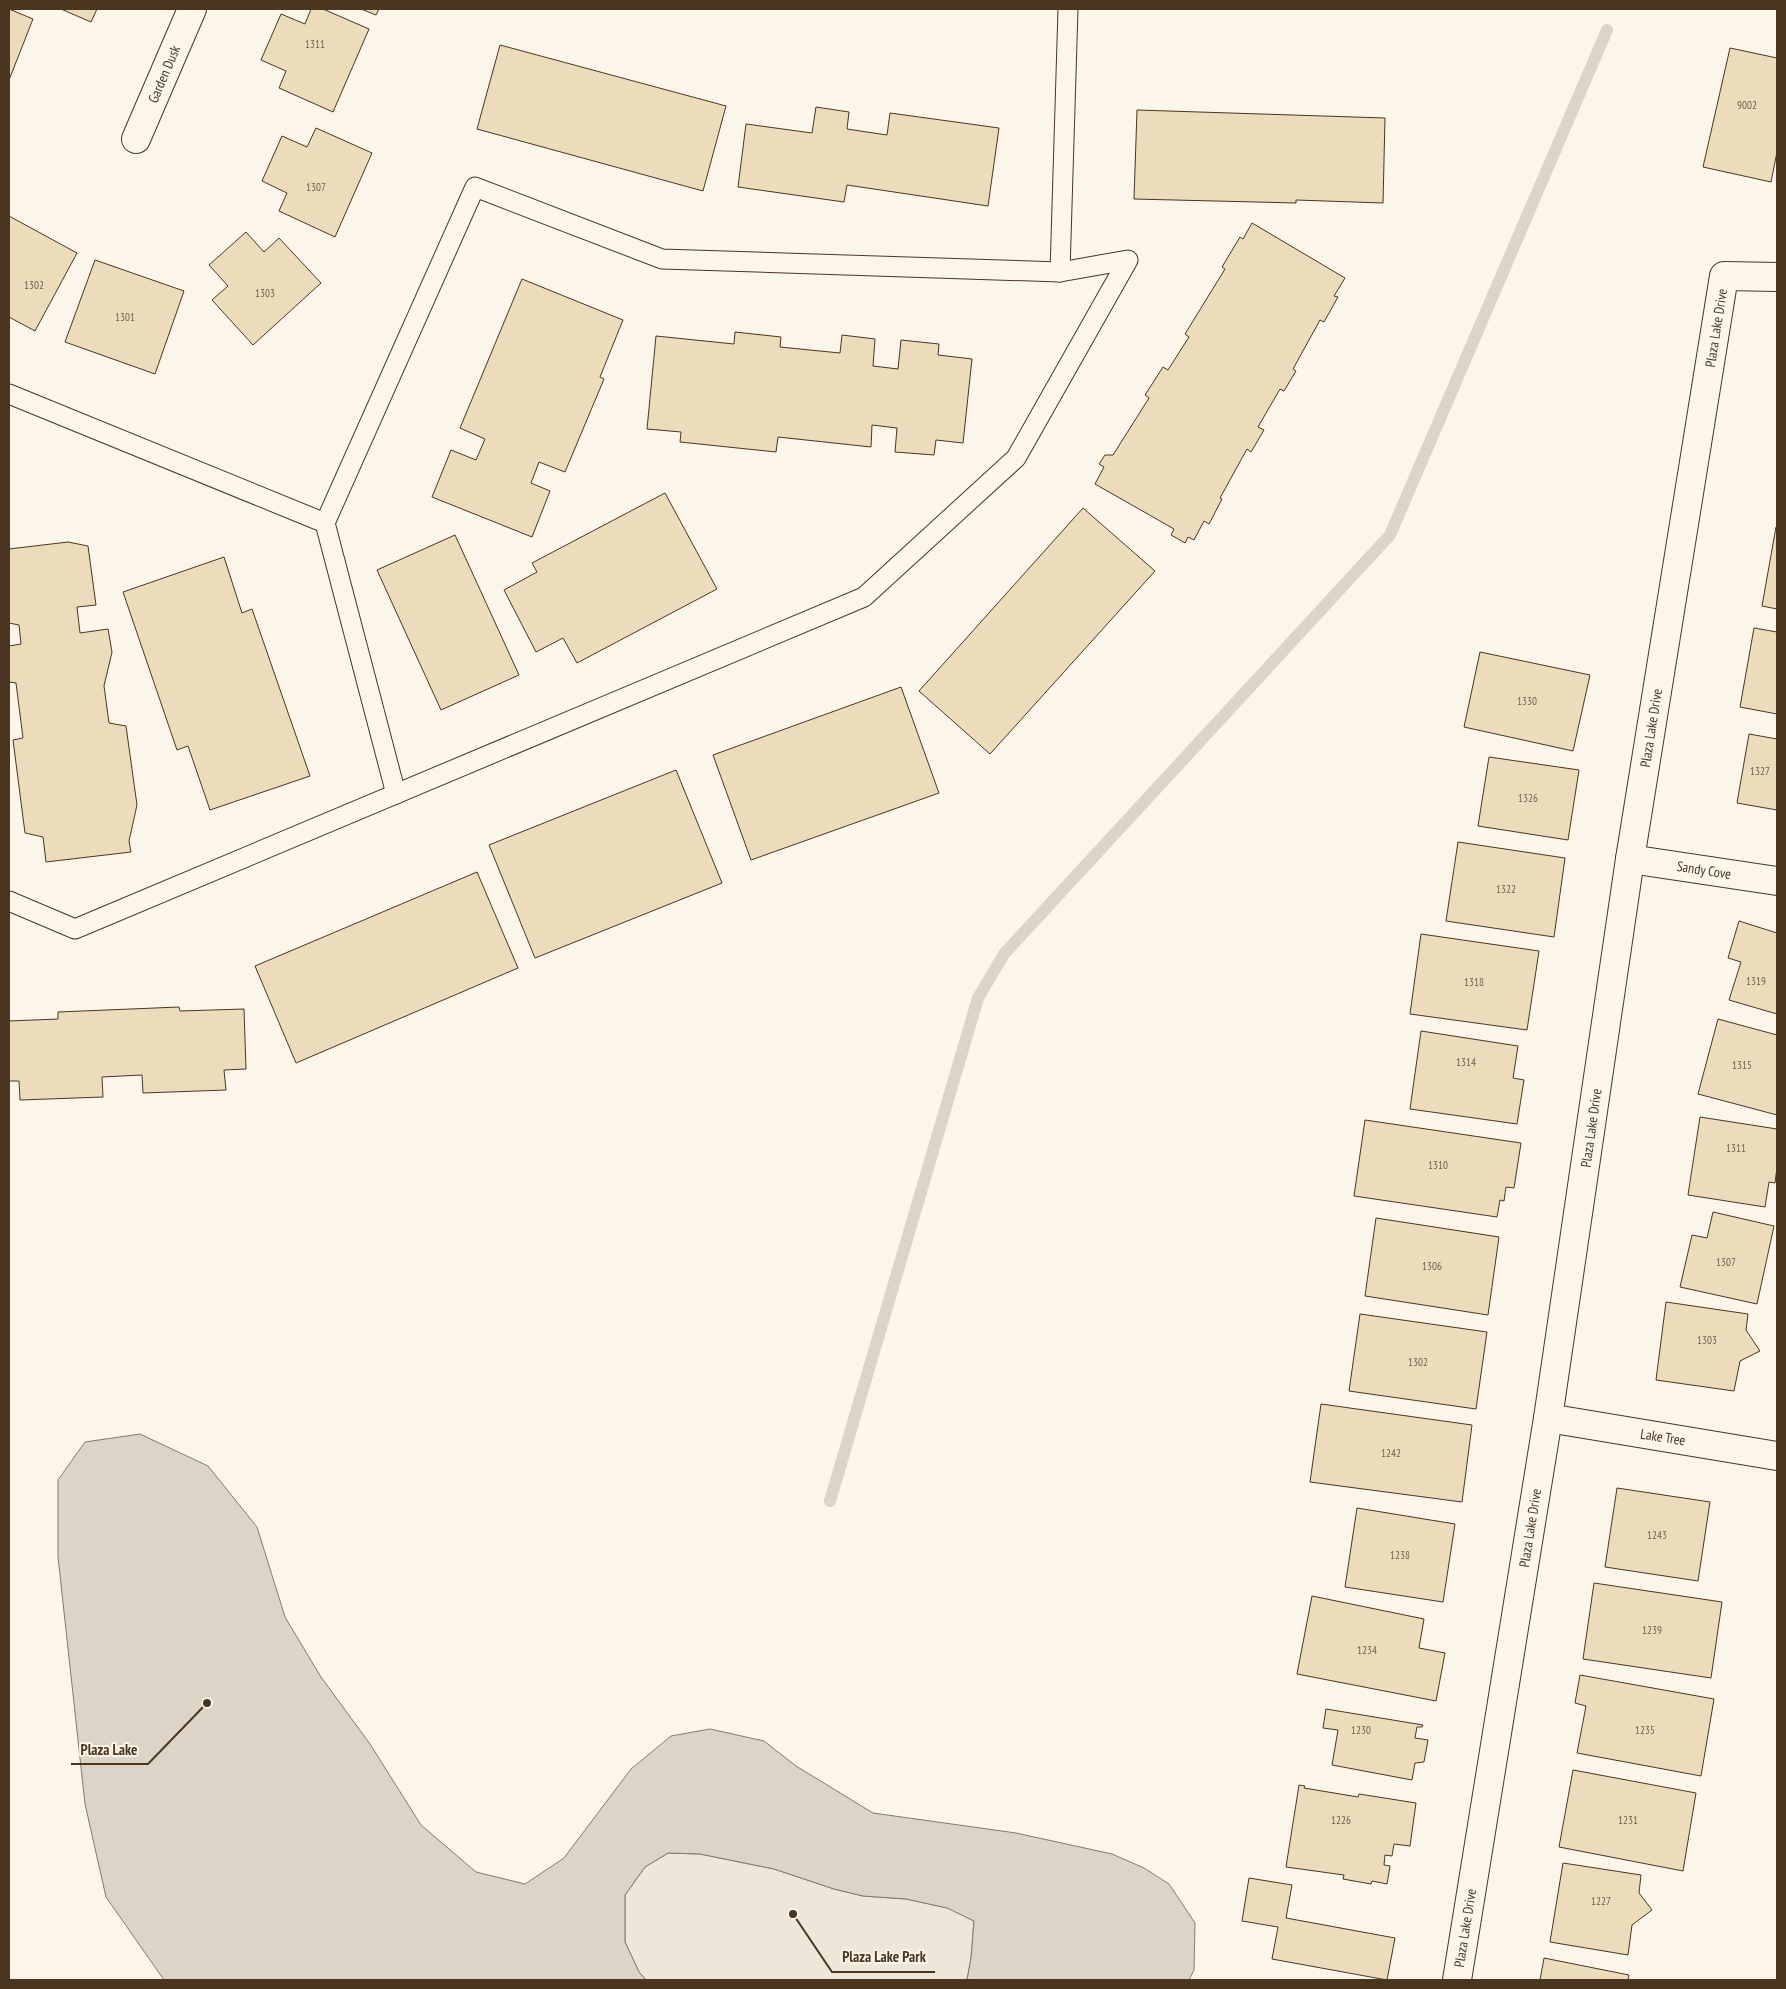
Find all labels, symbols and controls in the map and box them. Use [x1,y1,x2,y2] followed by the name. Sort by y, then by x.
[305,37,325,51] house number: 1311
[144,42,184,106] street label: Garden Dusk
[1737,98,1757,112] house number: 9002
[306,180,326,194] house number: 1307
[24,278,44,292] house number: 1302
[255,286,275,300] house number: 1303
[1701,287,1731,369] street label: Plaza Lake Drive
[115,310,135,324] house number: 1301
[1636,687,1666,769] street label: Plaza Lake Drive
[1517,694,1537,708] house number: 1330
[1750,764,1770,778] house number: 1327
[1518,791,1538,805] house number: 1326
[1676,857,1733,883] street label: Sandy Cove
[1496,882,1516,896] house number: 1322
[1746,974,1766,988] house number: 1319
[1464,975,1484,989] house number: 1318
[1456,1055,1476,1069] house number: 1314
[1732,1058,1752,1072] house number: 1315
[1577,1087,1605,1169] street label: Plaza Lake Drive
[1726,1141,1746,1155] house number: 1311
[1428,1158,1448,1172] house number: 1310
[1716,1255,1736,1269] house number: 1307
[1422,1259,1442,1273] house number: 1306
[1697,1333,1717,1347] house number: 1303
[1408,1355,1428,1369] house number: 1302
[1639,1425,1687,1449] street label: Lake Tree
[1381,1446,1401,1460] house number: 1242
[1515,1487,1545,1569] street label: Plaza Lake Drive
[1647,1528,1667,1542] house number: 1243
[1390,1548,1410,1562] house number: 1238
[1642,1623,1662,1637] house number: 1239
[1357,1643,1377,1657] house number: 1234
[1351,1723,1371,1737] house number: 1230
[1635,1723,1655,1737] house number: 1235
[71,1734,148,1764] callout: Plaza Lake
[81,1740,138,1759] text: Plaza Lake
[1331,1813,1351,1827] house number: 1226
[1618,1813,1638,1827] house number: 1231
[1450,1887,1480,1969] street label: Plaza Lake Drive
[1591,1894,1611,1908] house number: 1227
[832,1942,935,1972] callout: Plaza Lake Park
[842,1947,927,1966] text: Plaza Lake Park

